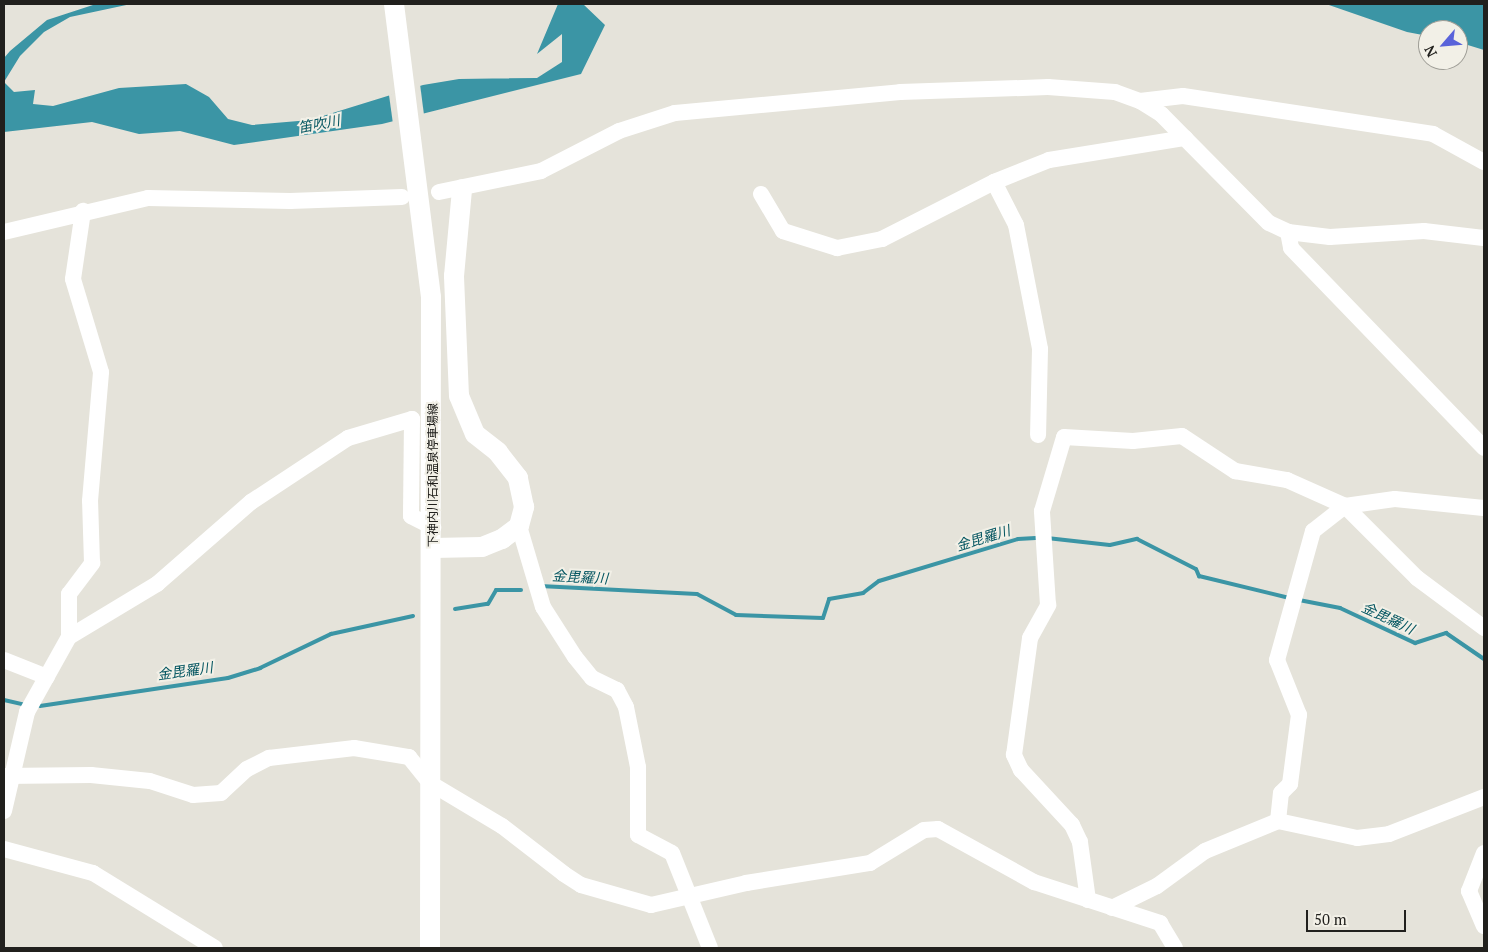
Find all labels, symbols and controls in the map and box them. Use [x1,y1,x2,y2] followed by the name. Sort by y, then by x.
[1418,20,1468,70] north arrow
[1419,43,1441,61] text: N
[297,112,341,136] water label: 笛吹川
[426,403,440,547] street label: 下神内川石和温泉停車場線
[954,522,1012,554] water label: 金毘羅川
[552,567,608,587] water label: 金毘羅川
[1359,599,1417,637] water label: 金毘羅川
[156,659,214,683] water label: 金毘羅川
[1308,900,1408,932] scale bar
[1314,909,1347,929] text: 50 m

